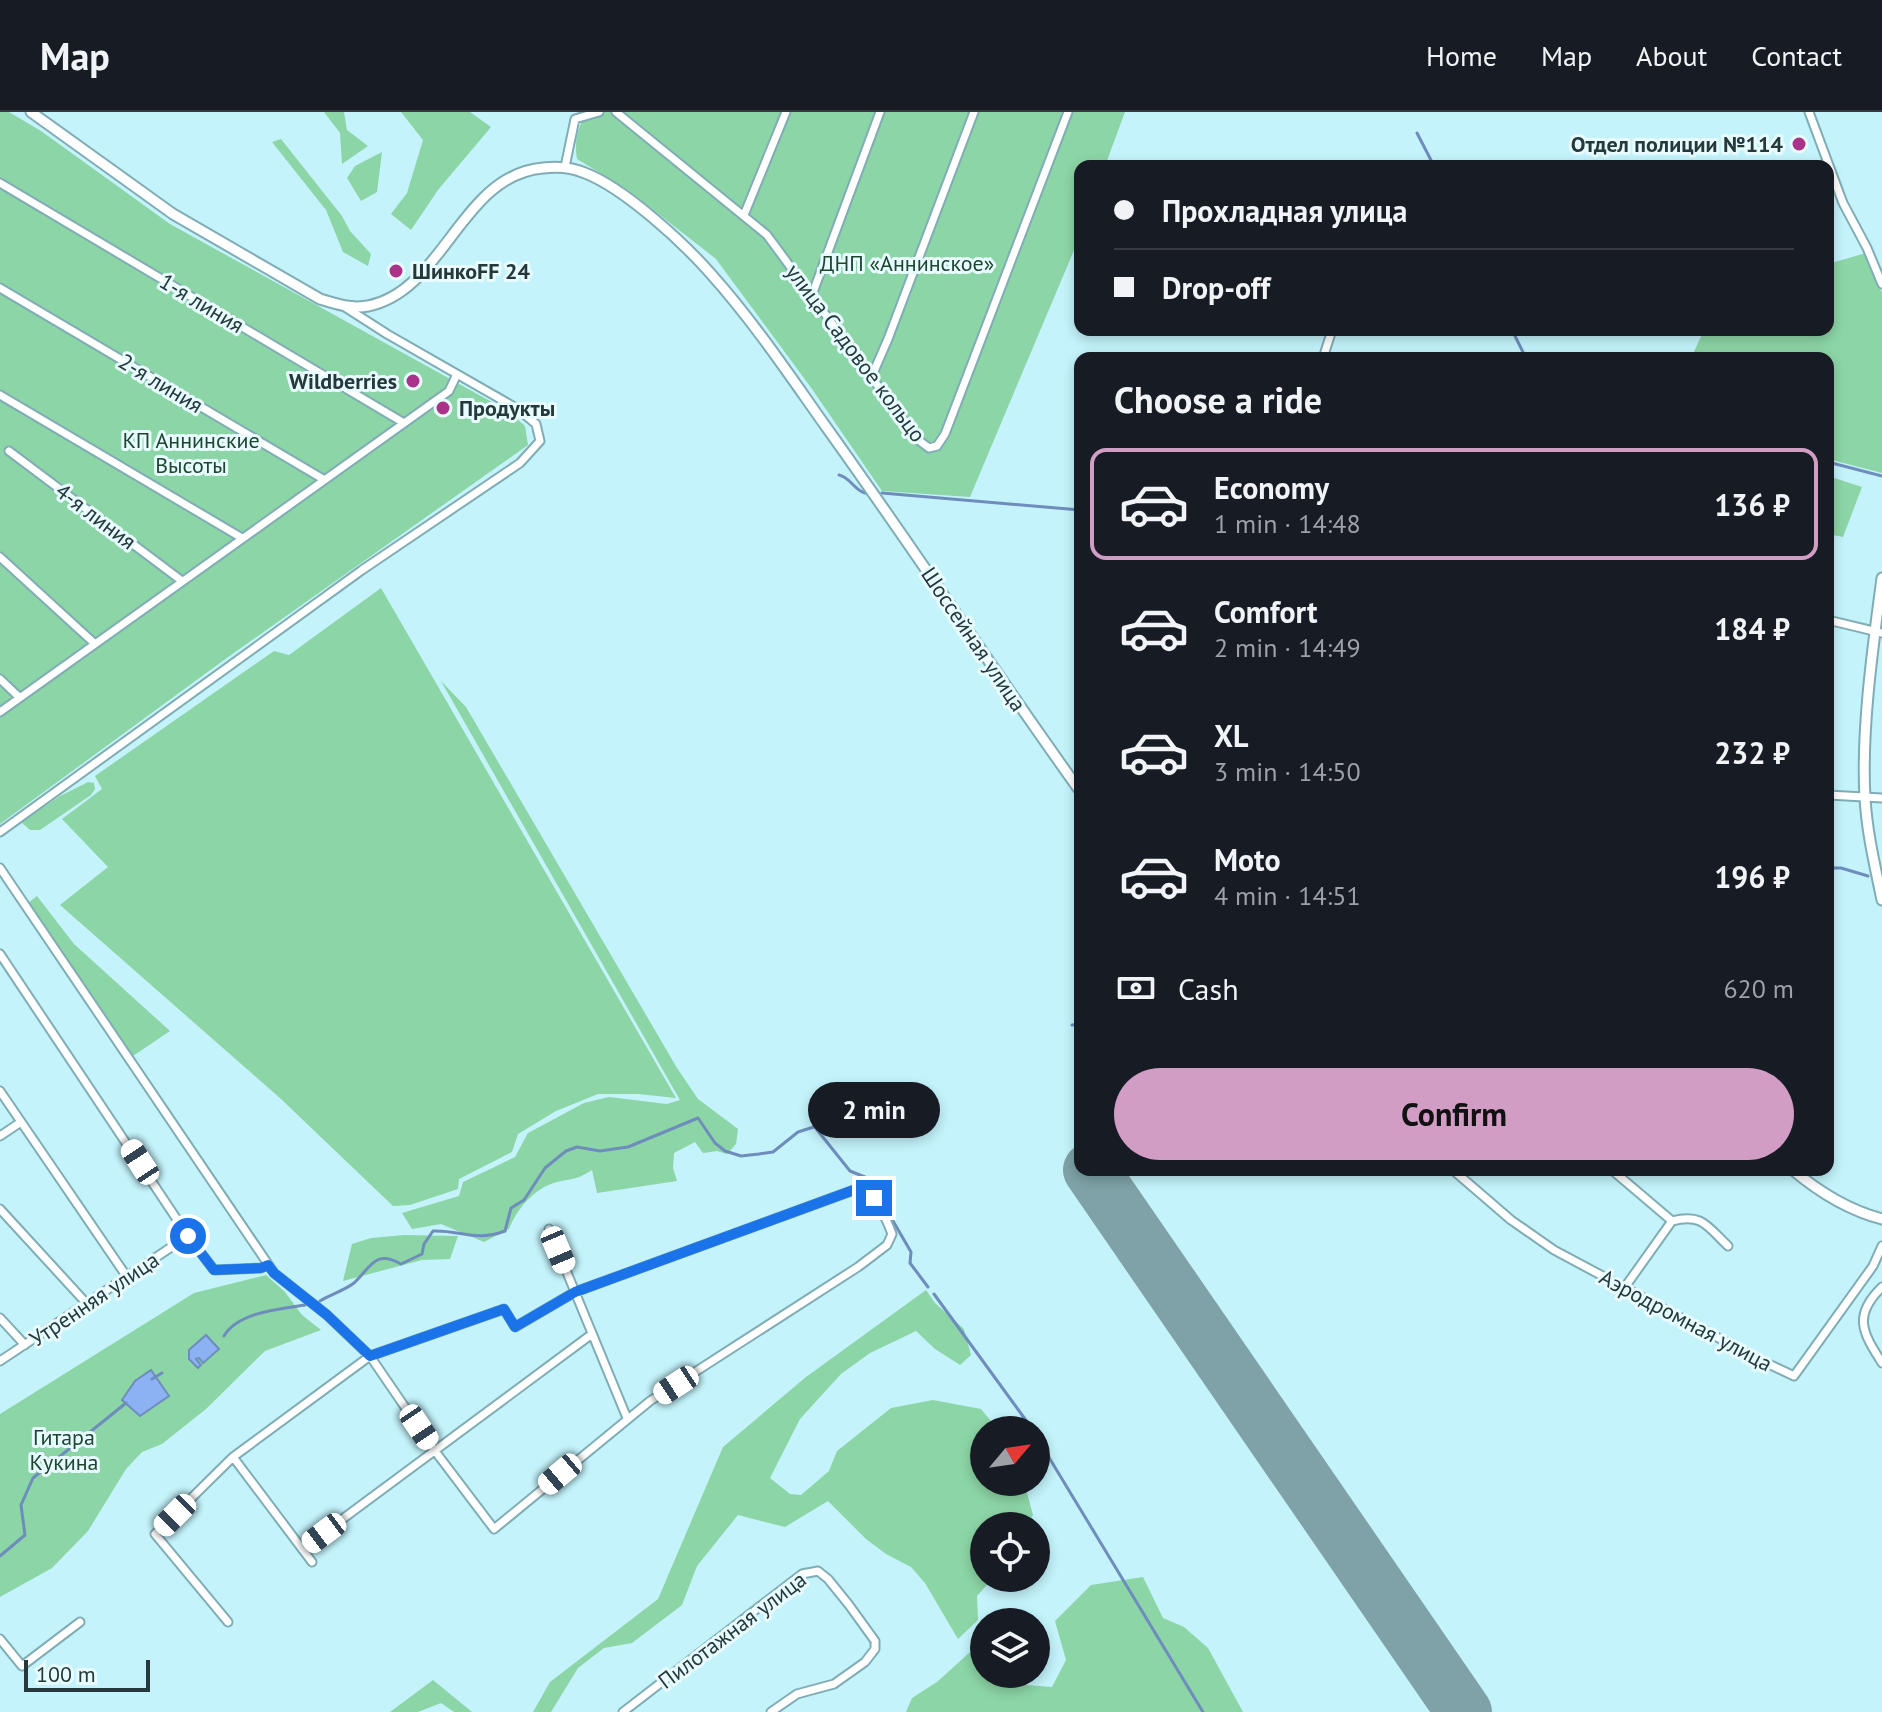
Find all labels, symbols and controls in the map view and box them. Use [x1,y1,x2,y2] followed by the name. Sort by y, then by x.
[40,31,110,80] text: Map
[1426,37,1497,74] text: Home
[1541,37,1592,74] text: Map
[1636,37,1707,74] text: About
[1751,37,1842,74] text: Contact
[1571,130,1784,158] place label: Отдел полиции №114
[1790,135,1808,153] marker: Отдел полиции №114
[1162,191,1407,230] text: Прохладная улица
[820,249,994,277] park label: ДНП «Аннинское»
[412,257,530,285] place label: ШинкоFF 24
[780,258,932,448] street label: улица Садовое кольцо
[387,262,405,280] marker: ШинкоFF 24
[155,267,249,339] street label: 1-я линия
[1162,268,1270,307] text: Drop-off
[114,347,208,419] street label: 2-я линия
[289,367,397,395] place label: Wildberries
[404,372,422,390] marker: Wildberries
[1114,376,1322,423] text: Choose a ride
[459,394,555,422] place label: Продукты
[434,399,452,417] marker: Продукты
[122,426,260,479] park label: КП Аннинские Высоты
[1118,468,1190,540] icon: car
[1214,468,1329,507] text: Economy
[50,477,142,555] street label: 4-я линия
[1714,485,1790,524] text: 136 ₽
[1214,507,1361,540] text: 1 min · 14:48
[915,561,1033,717] street label: Шоссейная улица
[1118,592,1190,664] icon: car
[1214,592,1317,631] text: Comfort
[1714,609,1790,648] text: 184 ₽
[1214,631,1361,664] text: 2 min · 14:49
[1118,716,1190,788] icon: car
[1214,716,1248,755] text: XL
[1714,733,1790,772] text: 232 ₽
[1214,755,1361,788] text: 3 min · 14:50
[1118,840,1190,912] icon: car
[1214,840,1281,879] text: Moto
[1714,857,1790,896] text: 196 ₽
[1214,879,1361,912] text: 4 min · 14:51
[1114,966,1158,1010] icon: cash
[1178,969,1239,1008] text: Cash
[1723,972,1794,1005] text: 620 m
[1114,1068,1794,1160] button: Confirm
[808,1082,940,1138] callout: 2 min
[842,1093,906,1126] text: 2 min
[117,1135,163,1189] car
[856,1180,892,1216] route end
[170,1218,206,1254] route start
[538,1223,578,1277] car
[24,1245,164,1353] street label: Утренняя улица
[1595,1263,1777,1377] street label: Аэродромная улица
[649,1362,703,1408] car
[396,1400,442,1454] car
[970,1416,1050,1496] north arrow
[970,1416,1050,1688] map controls
[30,1423,99,1476] park label: Гитара Кукина
[534,1449,586,1499] car
[150,1490,200,1540] car
[298,1509,350,1557] car
[970,1512,1050,1592] button: locate
[652,1565,812,1695] street label: Пилотажная улица
[970,1608,1050,1688] button: layers
[24,1656,150,1692] scale bar
[36,1660,96,1688] text: 100 m

